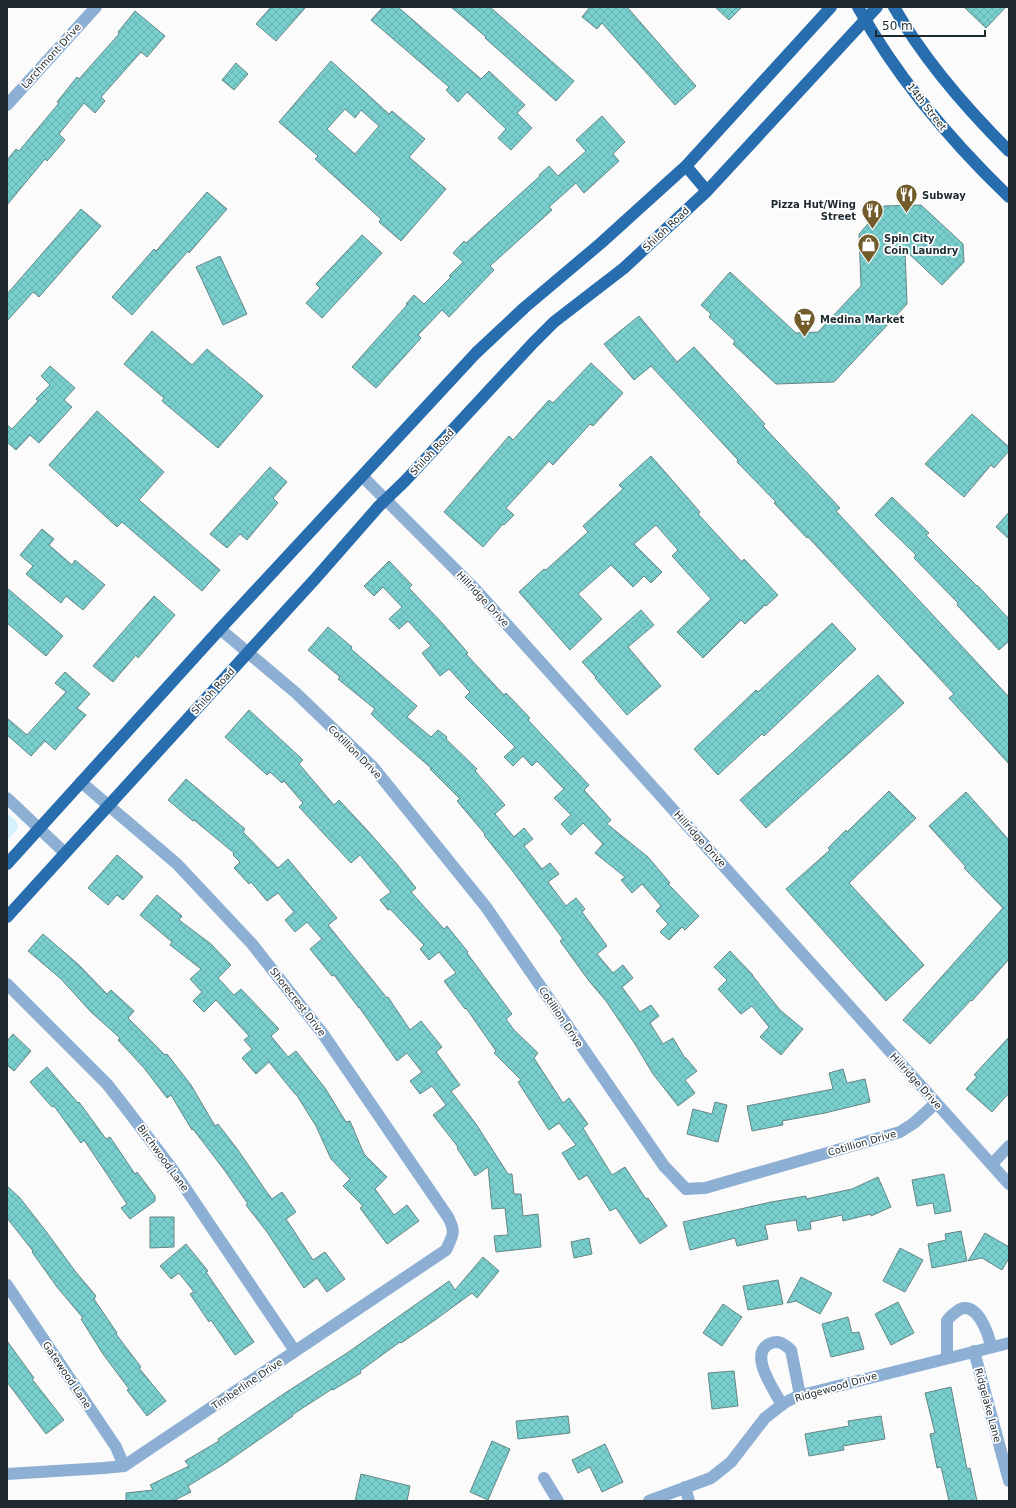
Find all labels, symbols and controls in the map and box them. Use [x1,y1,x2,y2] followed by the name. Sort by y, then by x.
[876,12,985,38] scale bar
[882,19,913,33] text: 50 m
[19,21,83,91] street label: Larchmont Drive
[905,81,949,133] street label: 14th Street
[893,182,919,215] restaurant icon: Subway
[922,190,966,201] place label: Subway
[859,197,885,230] restaurant icon: Pizza Hut/Wing Street
[771,199,856,222] place label: Pizza Hut/Wing Street
[641,205,691,253] street label: Shiloh Road
[855,231,881,264] shop icon: Spin City Coin Laundry
[884,233,959,256] place label: Spin City Coin Laundry
[792,306,818,339] supermarket icon: Medina Market
[820,314,904,325] place label: Medina Market
[408,427,456,477] street label: Shiloh Road
[455,569,511,629] street label: Hillridge Drive
[189,665,237,717] street label: Shiloh Road
[326,723,384,781] street label: Cotillion Drive
[672,809,728,869] street label: Hillridge Drive
[268,966,328,1038] street label: Shorecrest Drive
[537,985,585,1049] street label: Cotillion Drive
[888,1051,944,1111] street label: Hillridge Drive
[135,1123,191,1193] street label: Birchwood Lane
[827,1128,897,1158] street label: Cotillion Drive
[41,1340,93,1410] street label: Gatewood Lane
[209,1356,284,1412] street label: Timberline Drive
[973,1367,1003,1443] street label: Ridgelake Lane
[794,1370,878,1404] street label: Ridgewood Drive

